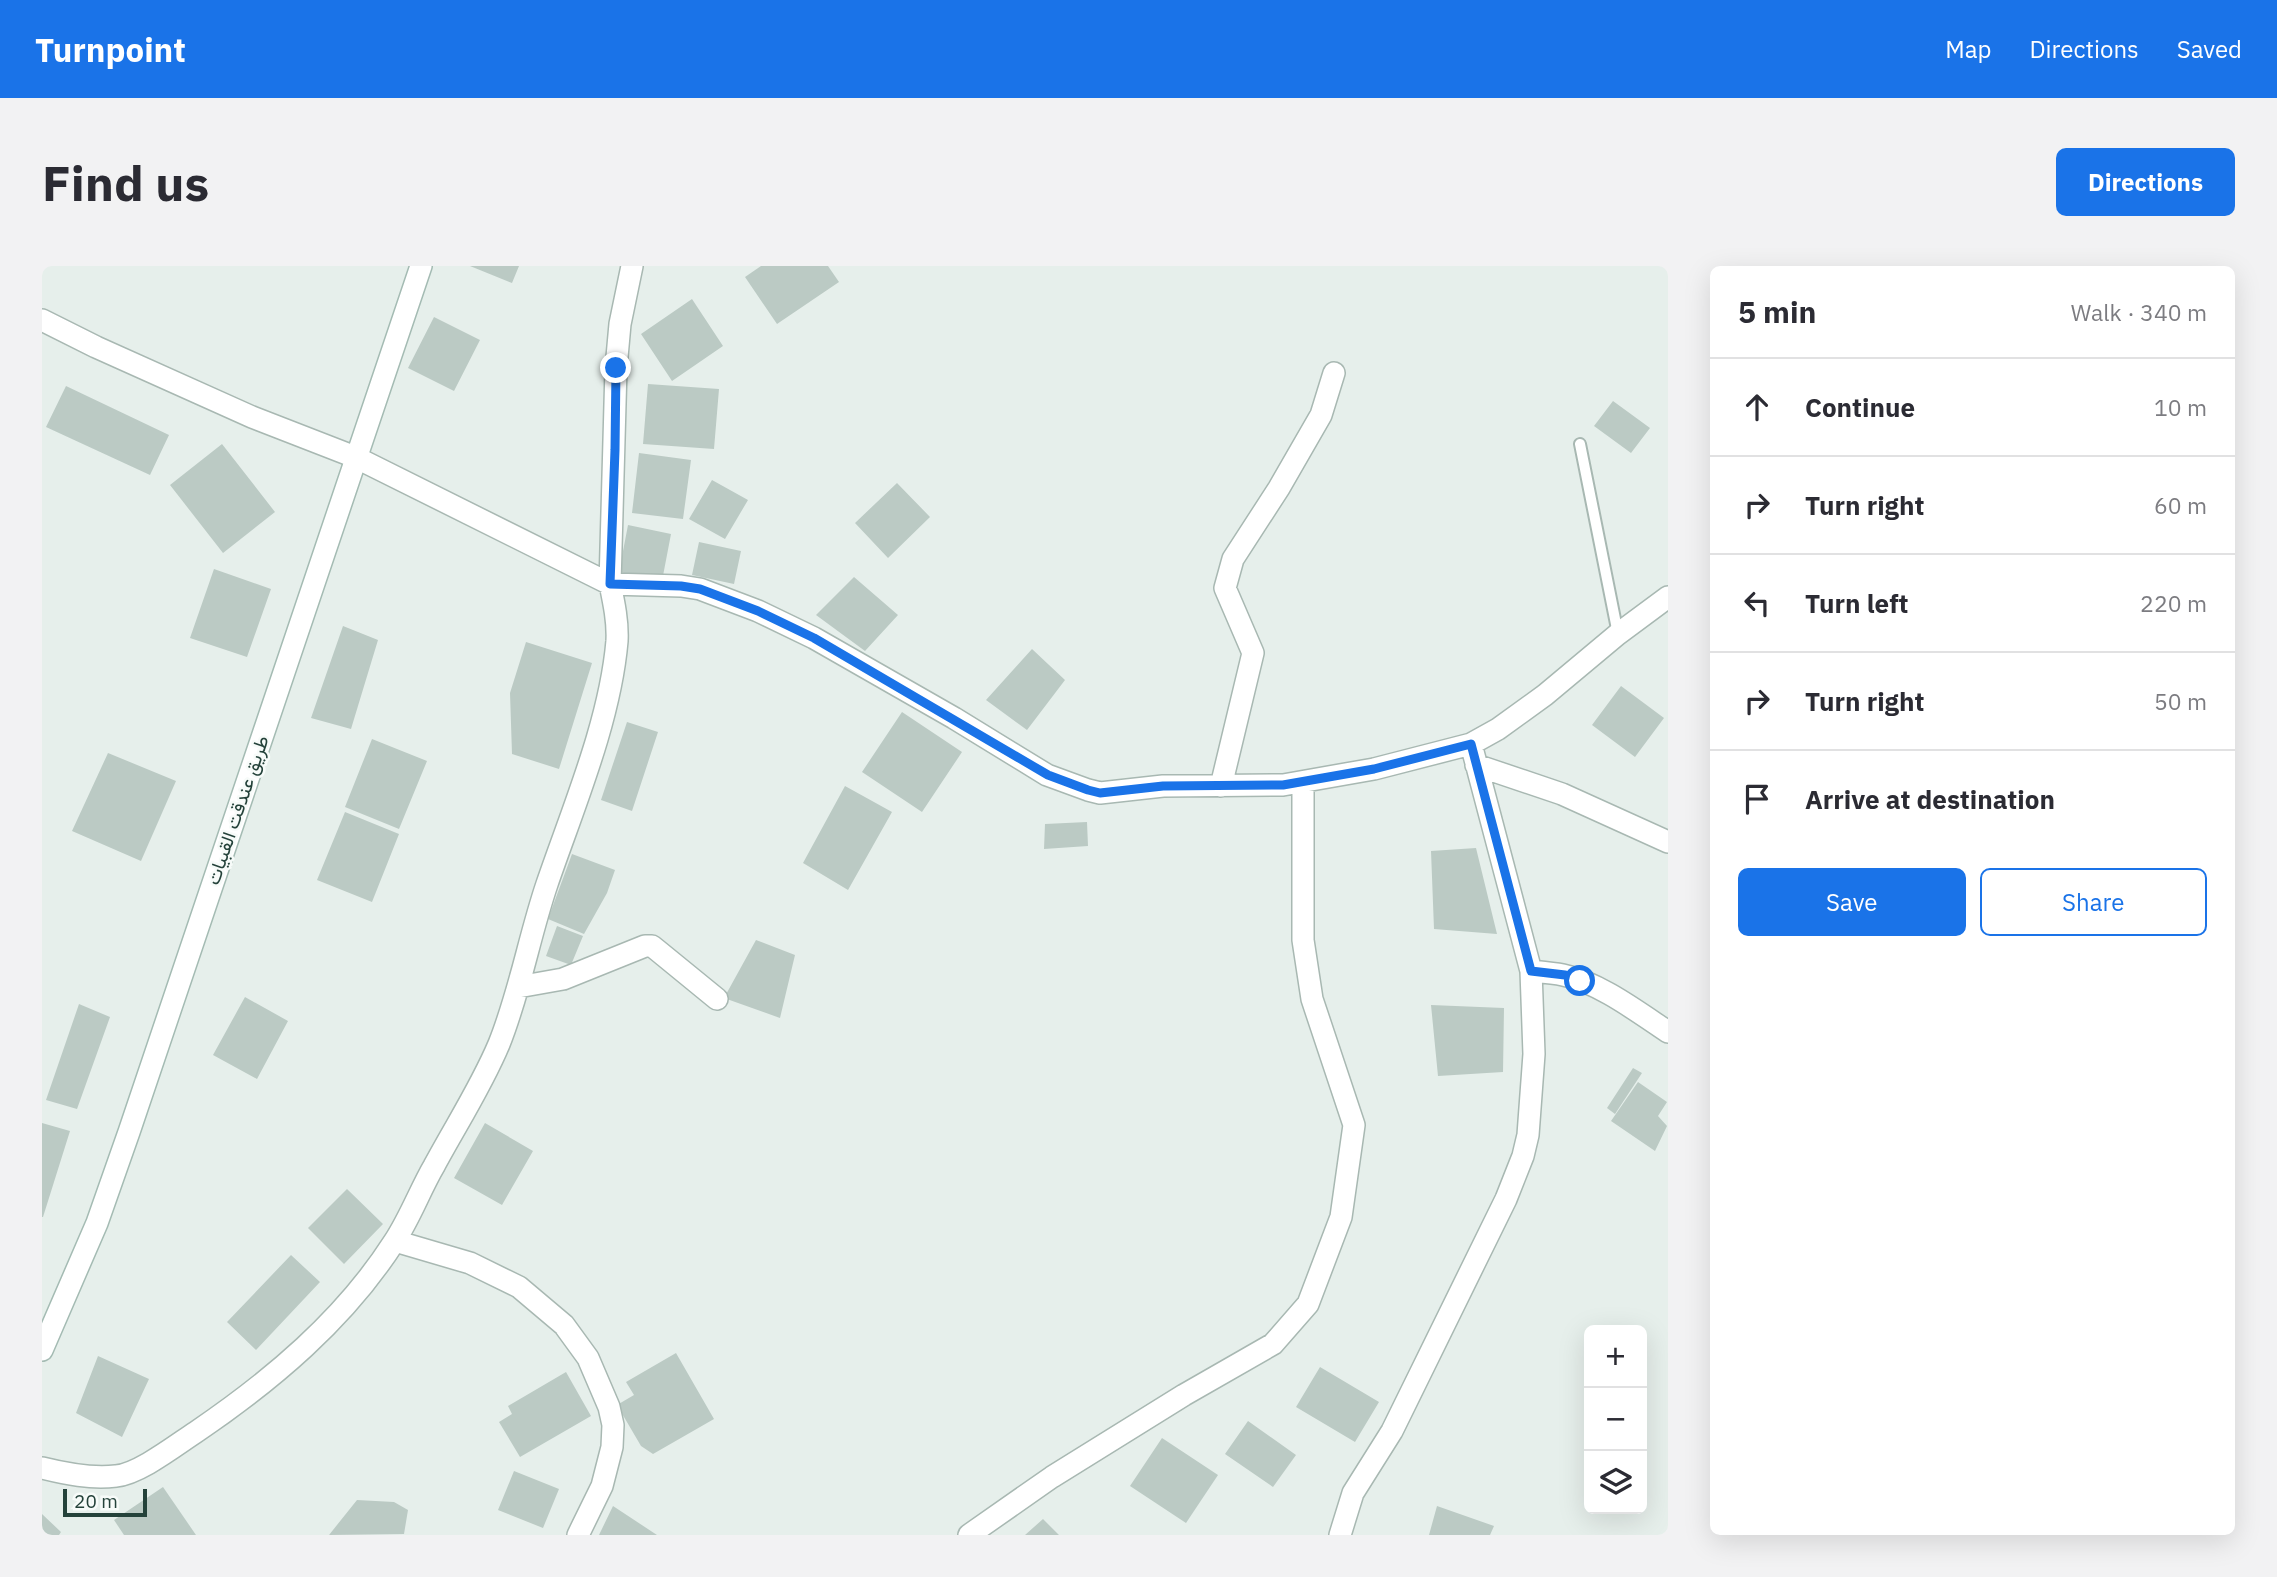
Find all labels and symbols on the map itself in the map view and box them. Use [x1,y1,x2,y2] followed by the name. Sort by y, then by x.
[600,352,631,383] route end
[200,732,274,888] street label: طريق عندقت القبيات
[1564,965,1595,996] route start
[63,1486,147,1518] scale bar

